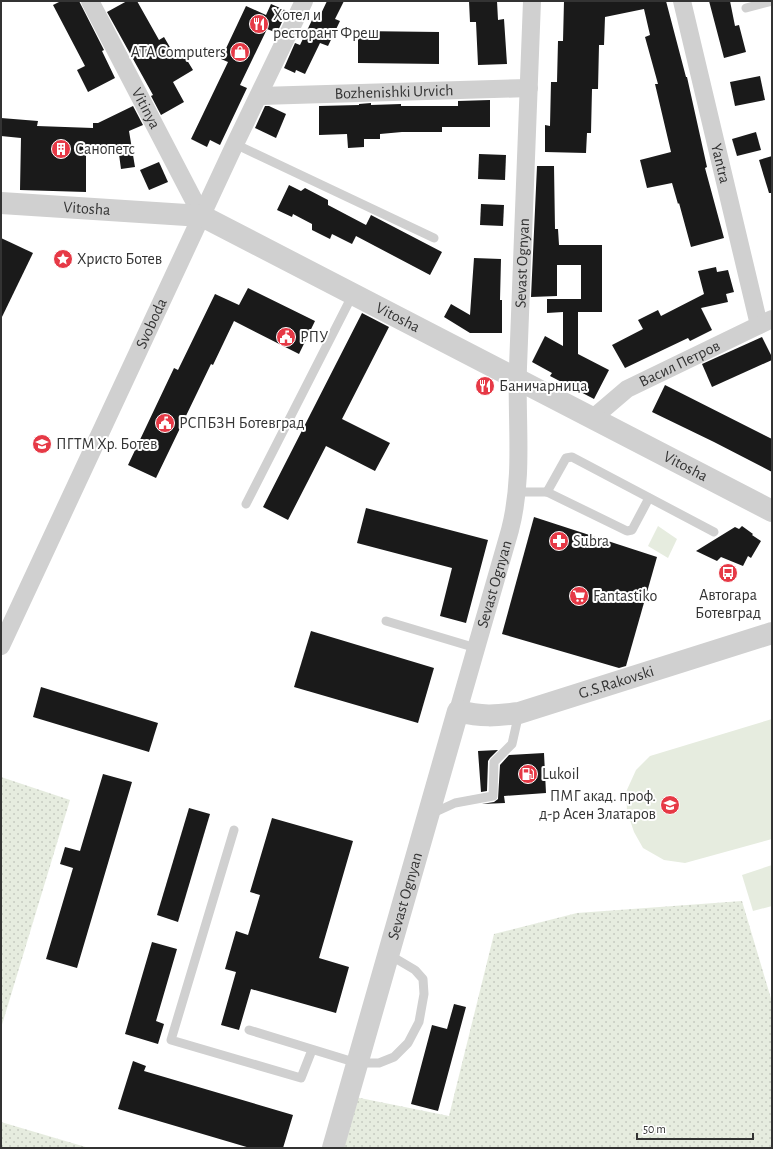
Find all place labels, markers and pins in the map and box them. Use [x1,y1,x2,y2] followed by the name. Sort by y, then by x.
[273,7,379,41] place label: Хотел и ресторант Фреш
[248,13,270,35] restaurant icon: Хотел и ресторант Фреш
[229,41,251,63] shop icon: ATA Computers
[131,44,226,60] place label: ATA Computers
[50,138,72,160] building icon: Санопетс
[75,141,135,157] place label: Санопетс
[52,248,74,270] place icon: Христо Ботев
[77,251,162,267] place label: Христо Ботев
[275,326,297,348] public building icon: РПУ
[300,329,328,345] place label: РПУ
[474,375,496,397] restaurant icon: Баничарница
[499,378,588,394] place label: Баничарница
[154,412,176,434] public building icon: РСПБЗН Ботевград
[179,415,305,431] place label: РСПБЗН Ботевград
[31,433,53,455] school or university icon: ПГТМ Хр. Ботев
[56,436,157,452] place label: ПГТМ Хр. Ботев
[548,530,570,552] pharmacy icon: Subra
[573,533,609,549] place label: Subra
[717,562,739,584] bus stop icon: Автогара Ботевград
[568,585,590,607] supermarket icon: Fantastiko
[695,587,761,621] place label: Автогара Ботевград
[593,588,657,604] place label: Fantastiko
[517,763,539,785] fuel station icon: Lukoil
[542,766,580,782] place label: Lukoil
[539,788,656,822] place label: ПМГ акад. проф. д-р Асен Златаров
[659,794,681,816] school or university icon: ПМГ акад. проф. д-р Асен Златаров

